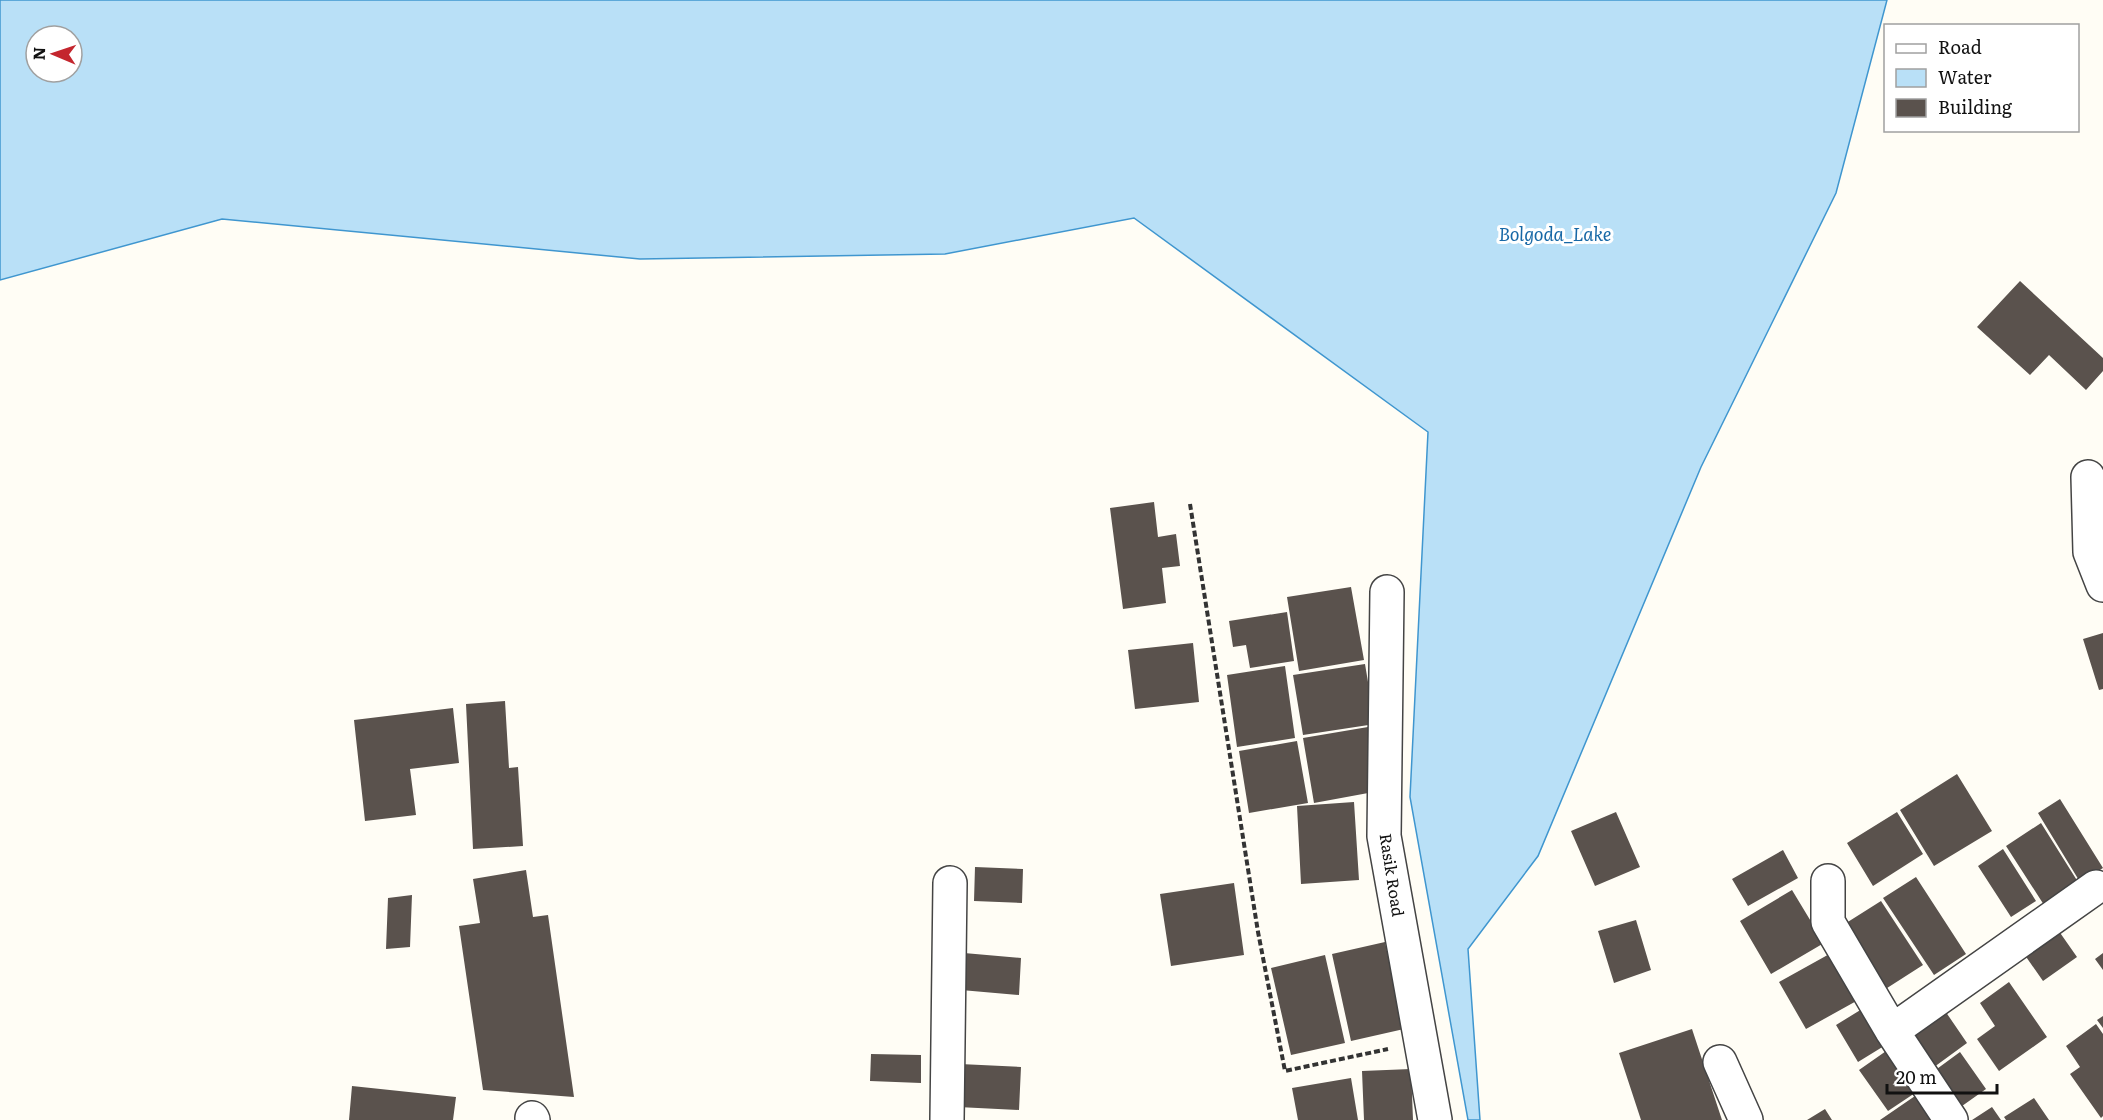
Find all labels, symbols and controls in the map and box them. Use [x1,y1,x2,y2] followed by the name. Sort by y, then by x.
[24,24,84,84] north arrow
[1884,24,2079,132] legend
[1938,33,1982,60] text: Road
[26,46,50,61] text: N
[1938,63,1992,90] text: Water
[1938,93,2013,120] text: Building
[1499,220,1611,247] water label: Bolgoda_Lake
[1375,831,1411,918] street label: Rasik Road
[1887,1057,1996,1095] scale bar
[1896,1063,1937,1090] text: 20 m

